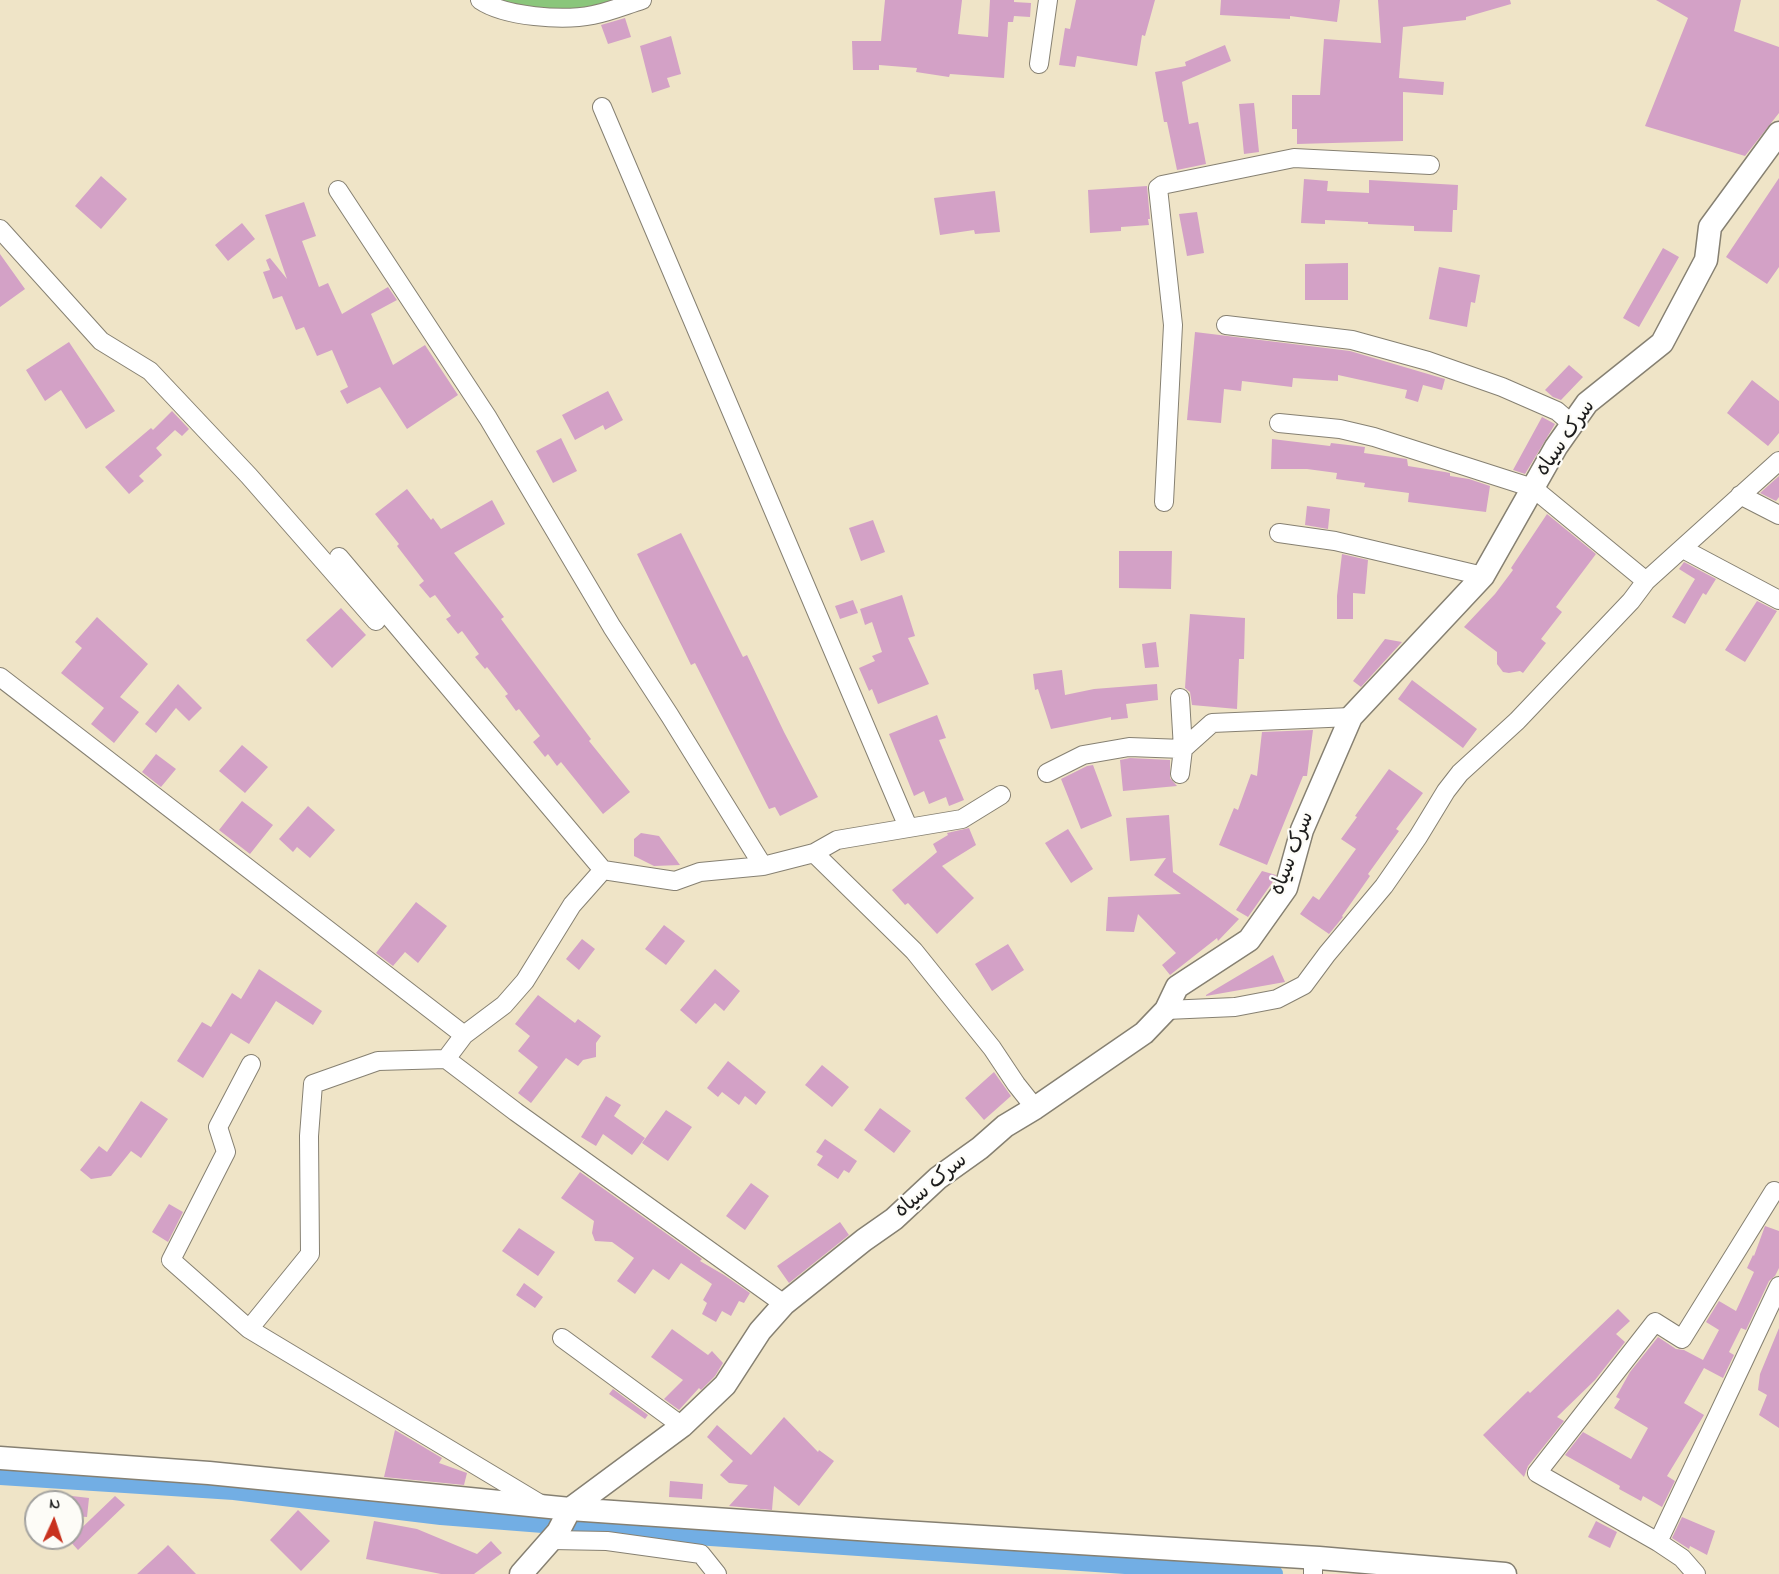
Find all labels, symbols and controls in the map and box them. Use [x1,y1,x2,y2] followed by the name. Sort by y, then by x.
[1532,396,1602,482] street label: سرک سیاه
[1267,809,1321,899] street label: سرک سیاه
[890,1149,974,1225] street label: سرک سیاه
[24,1490,84,1550] north arrow
[49,1492,61,1516] text: N

